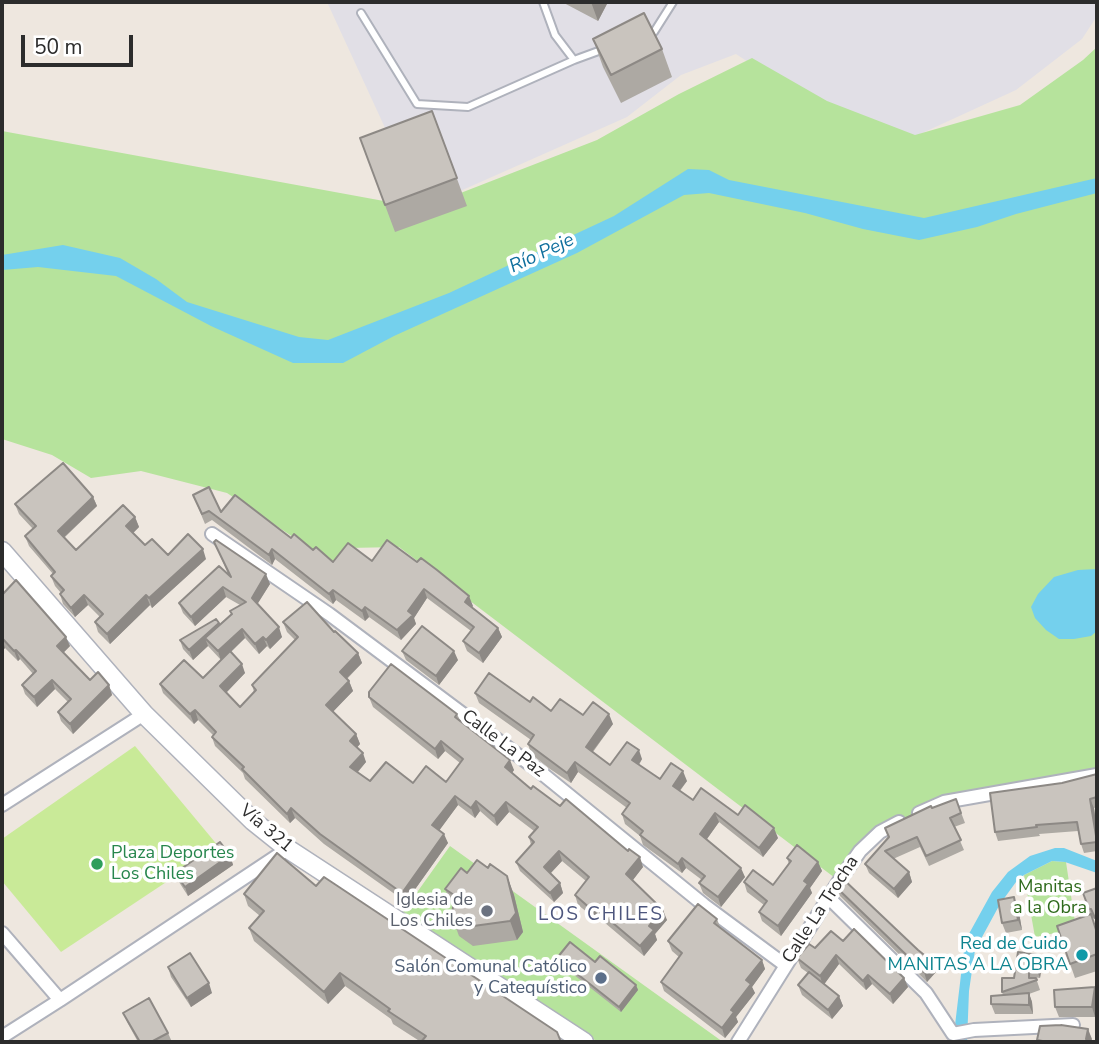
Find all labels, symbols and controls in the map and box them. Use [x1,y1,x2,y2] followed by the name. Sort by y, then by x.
[24,21,136,65] scale bar
[34,33,83,61] text: 50 m
[506,229,578,279] water label: Río Peje
[457,706,549,782] street label: Calle La Paz
[235,800,297,858] street label: Vía 321
[111,843,234,886] place label: Plaza Deportes Los Chiles
[778,852,864,968] street label: Calle La Trocha
[89,856,105,872] marker: Plaza Deportes Los Chiles
[1013,877,1087,920] park label: Manitas a la Obra
[390,890,473,932] place label: Iglesia de Los Chiles
[479,903,495,919] marker: Iglesia de Los Chiles
[539,904,663,926] district label: LOS CHILES
[888,934,1068,976] place label: Red de Cuido MANITAS A LA OBRA
[1074,947,1090,963] marker: Red de Cuido MANITAS A LA OBRA
[394,957,587,1000] place label: Salón Comunal Católico y Catequístico
[593,970,609,986] marker: Salón Comunal Católico y Catequístico

